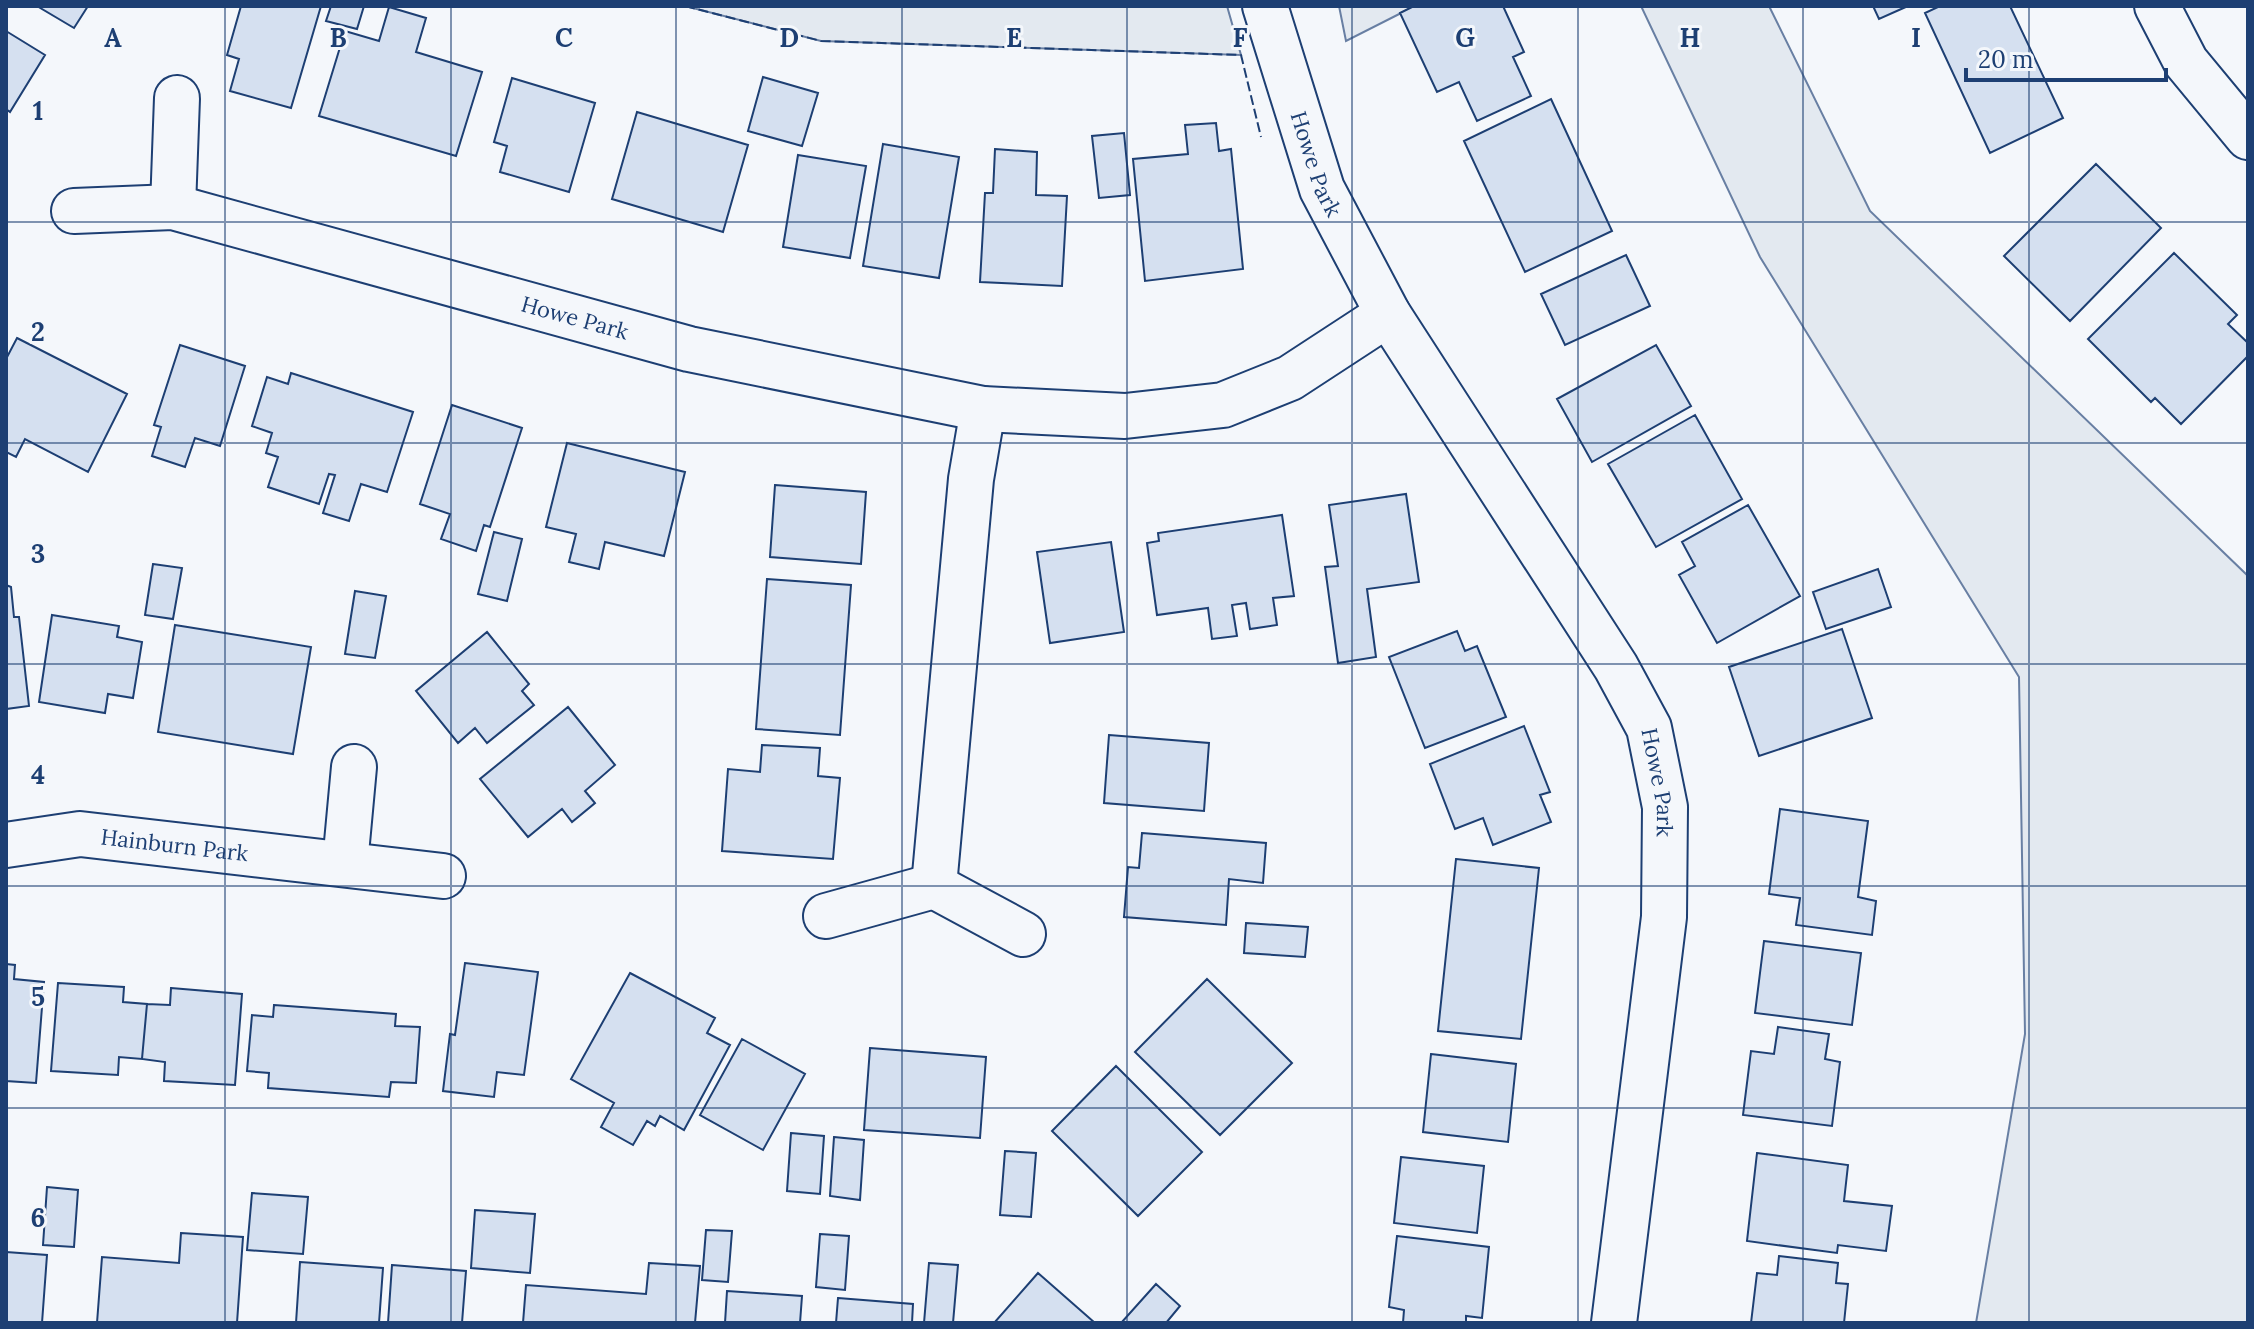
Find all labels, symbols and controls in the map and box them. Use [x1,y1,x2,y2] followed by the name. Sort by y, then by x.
[104,21,122,54] text: A
[329,21,347,54] text: B
[555,21,573,54] text: C
[779,21,799,54] text: D
[1006,21,1022,54] text: E
[1233,21,1248,54] text: F
[1455,21,1475,54] text: G
[1680,21,1700,54] text: H
[1911,21,1921,54] text: I
[1966,32,2166,82] scale bar
[1978,44,2034,75] text: 20 m
[33,94,43,127] text: 1
[1285,108,1348,222] street label: Howe Park
[518,289,632,346] street label: Howe Park
[31,315,45,348] text: 2
[31,537,45,570] text: 3
[1635,725,1679,837] street label: Howe Park
[31,758,45,791] text: 4
[99,823,250,867] street label: Hainburn Park
[31,980,45,1013] text: 5
[31,1201,45,1234] text: 6

